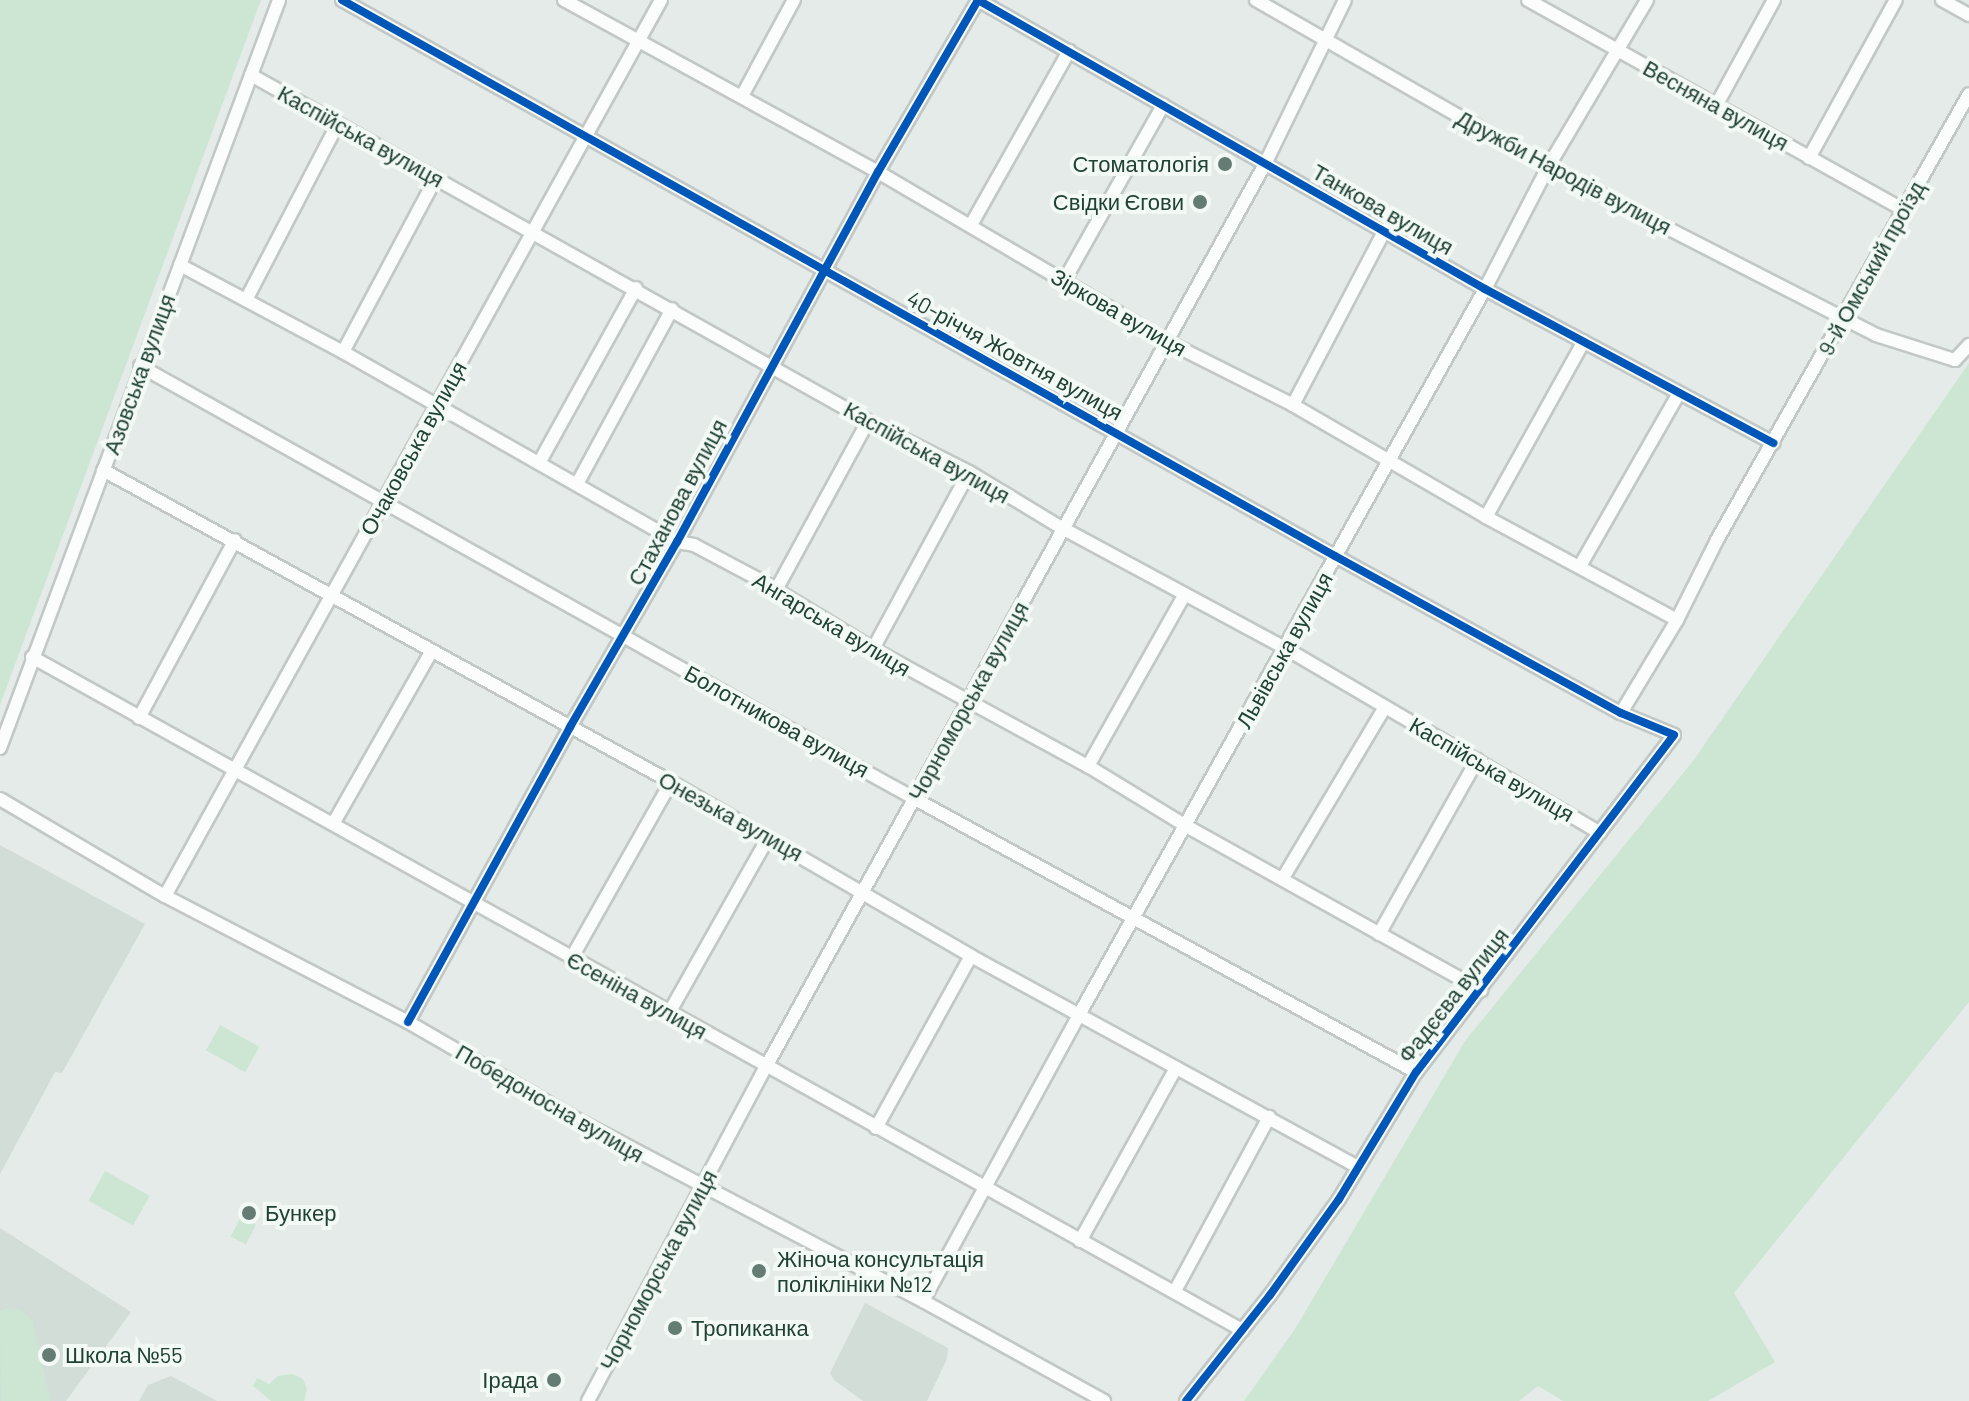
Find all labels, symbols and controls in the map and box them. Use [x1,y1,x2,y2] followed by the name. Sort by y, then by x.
[1639,54,1793,156] street label: Весняна вулиця
[273,79,449,193] street label: Каспійська вулиця
[1452,104,1676,240] street label: Дружби Народів вулиця
[1072,151,1209,177] place label: Стоматологія
[1216,155,1234,173] marker: Стоматологія
[1308,158,1458,260] street label: Танкова вулиця
[1812,176,1930,360] street label: 9-й Омський проїзд
[1053,189,1184,215] place label: Свідки Єгови
[1191,193,1209,211] marker: Свідки Єгови
[1047,263,1191,361] street label: Зіркова вулиця
[902,285,1128,425] street label: 40-річчя Жовтня вулиця
[98,290,180,458] street label: Азовська вулиця
[354,356,472,540] street label: Очаковська вулиця
[839,395,1015,509] street label: Каспійська вулиця
[622,414,732,590] street label: Стаханова вулиця
[748,566,916,682] street label: Ангарська вулиця
[1230,567,1338,733] street label: Львівська вулиця
[902,597,1034,805] street label: Чорноморська вулиця
[680,659,874,783] street label: Болотникова вулиця
[1405,711,1579,827] street label: Каспійська вулиця
[654,766,808,866] street label: Онезька вулиця
[1392,922,1514,1068] street label: Фадєєва вулиця
[562,946,712,1044] street label: Єсеніна вулиця
[451,1038,649,1168] street label: Победоносна вулиця
[594,1165,722,1375] street label: Чорноморська вулиця
[265,1200,336,1226] place label: Бункер
[240,1204,258,1222] marker: Бункер
[777,1245,984,1296] place label: Жіноча консультація поліклініки №12
[748,1260,770,1282] marker: Жіноча консультація поліклініки №12
[691,1315,809,1341] place label: Тропиканка
[666,1319,684,1337] marker: Тропиканка
[65,1342,182,1368] place label: Школа №55
[40,1346,58,1364] marker: Школа №55
[482,1367,538,1393] place label: Ірада
[545,1371,563,1389] marker: Ірада

